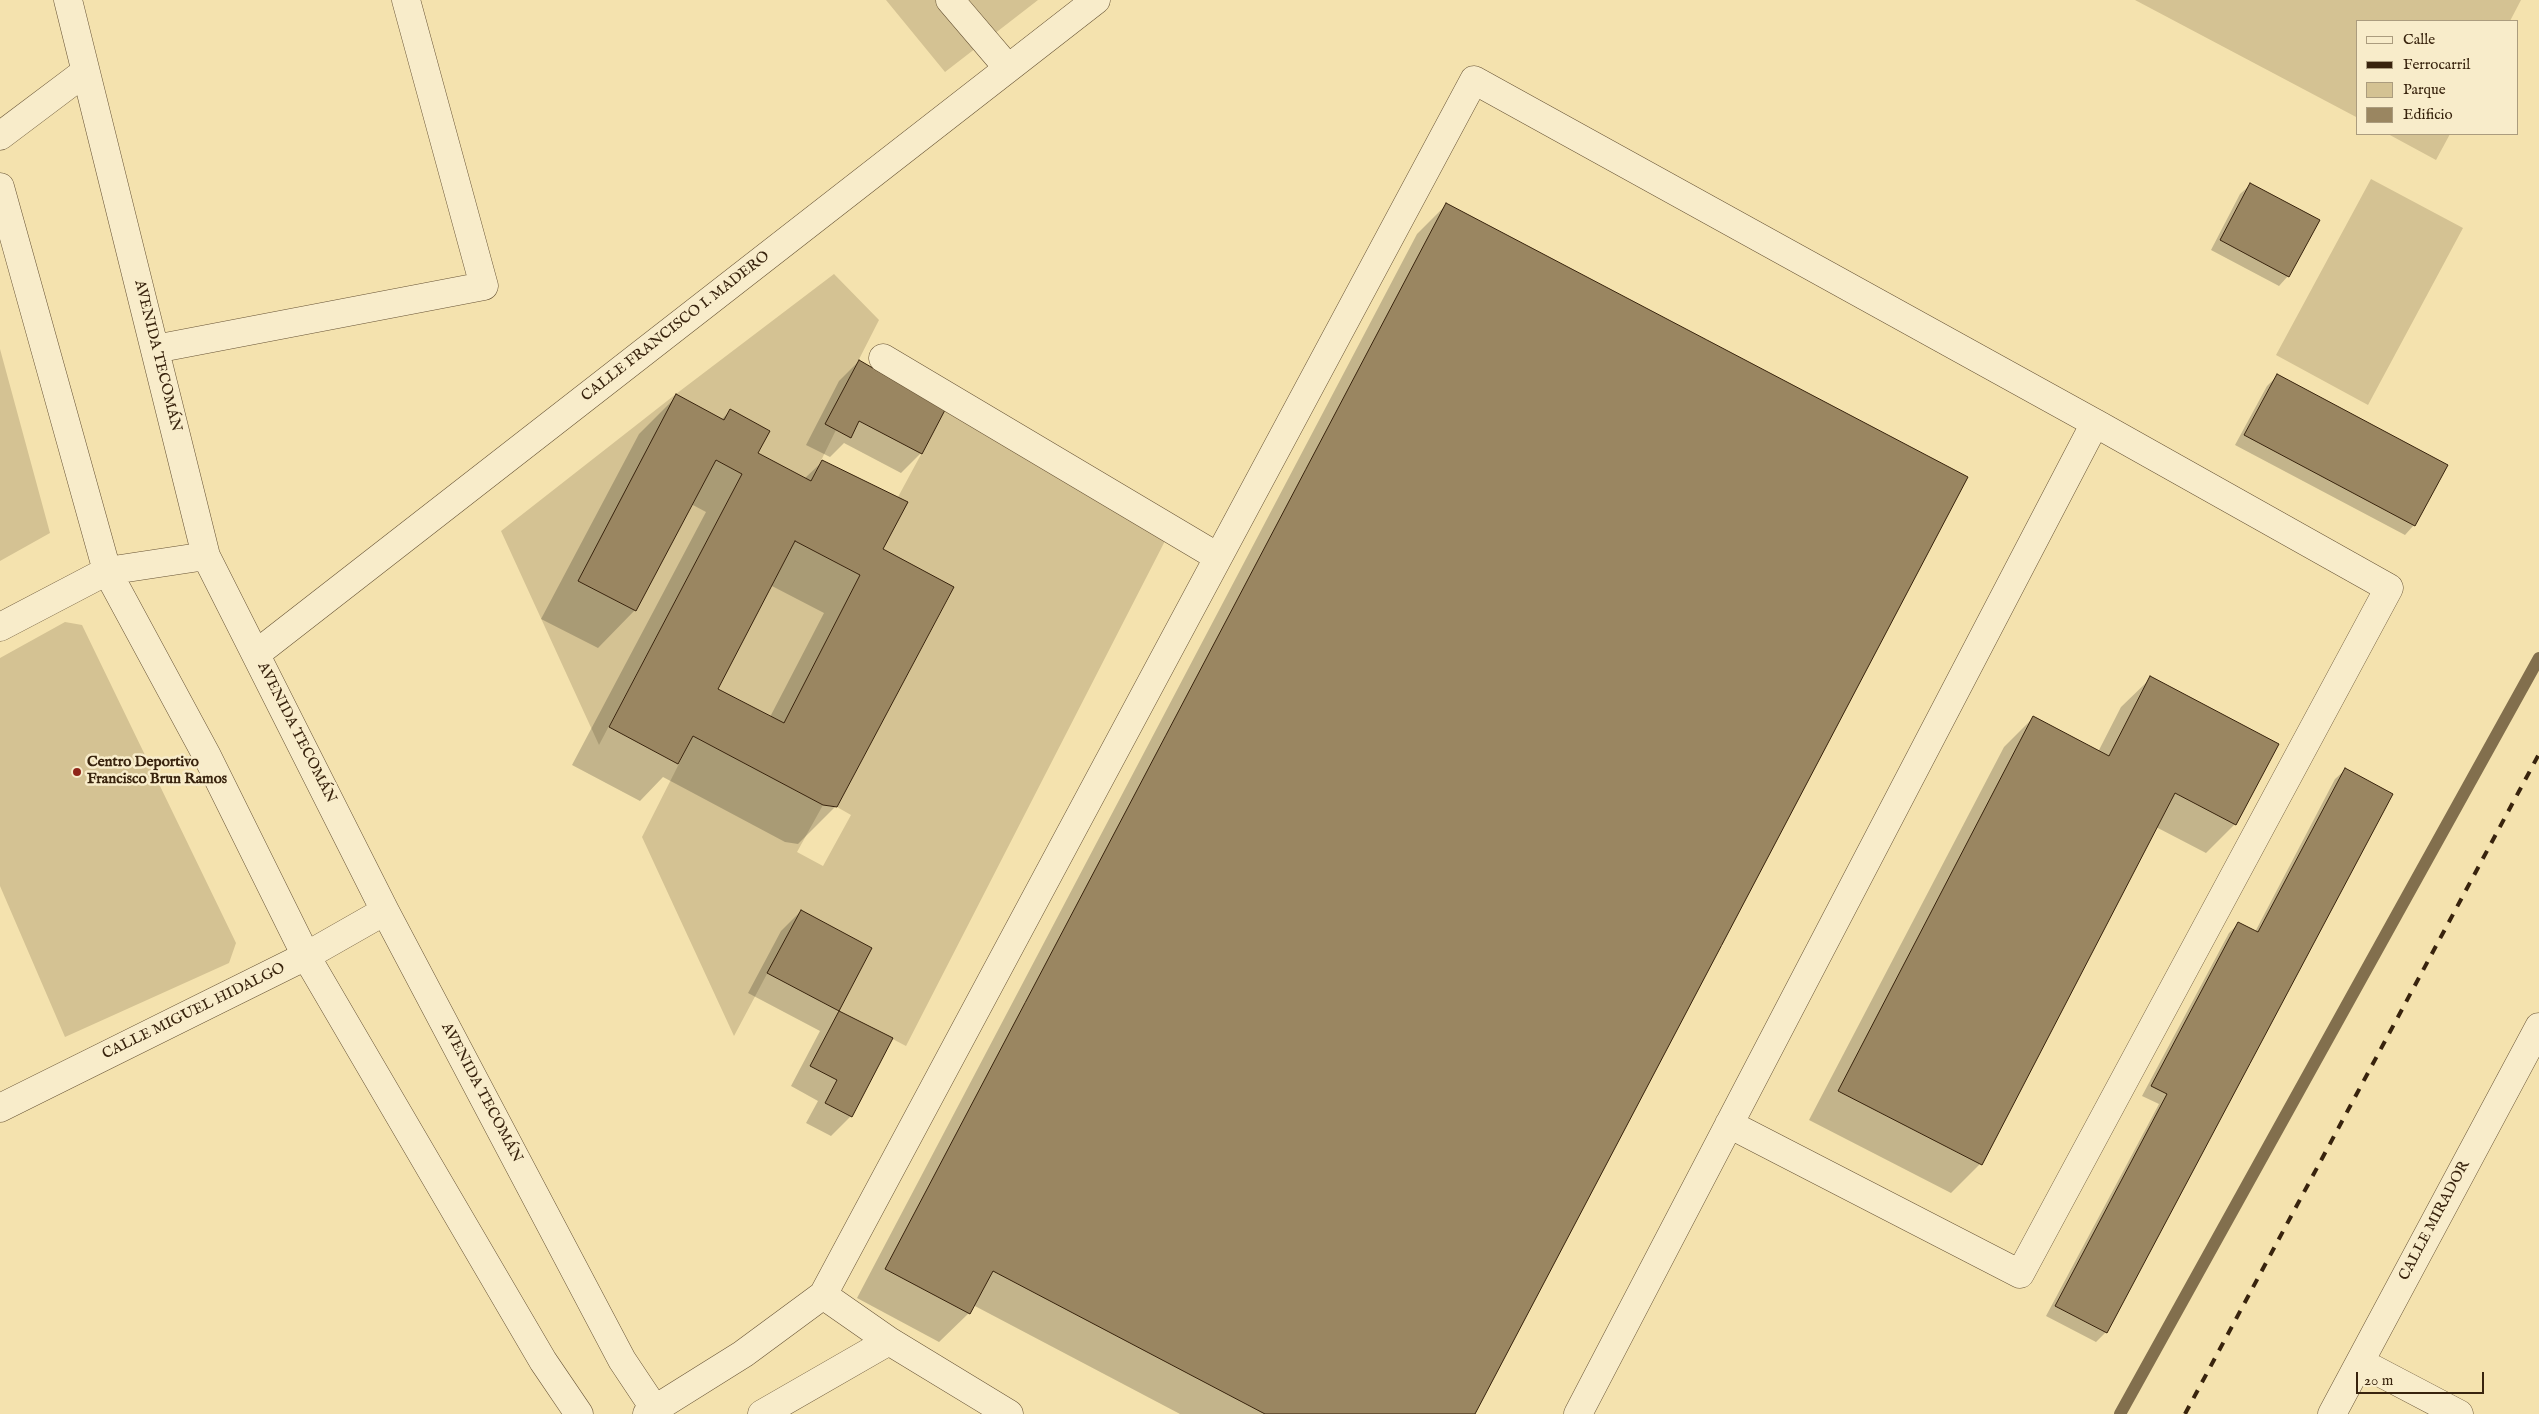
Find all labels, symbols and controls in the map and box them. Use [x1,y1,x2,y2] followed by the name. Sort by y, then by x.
[2356,20,2519,135] legend
[2403,30,2435,49] text: Calle
[2403,55,2470,74] text: Ferrocarril
[2403,80,2446,99] text: Parque
[2403,105,2453,124] text: Edificio
[578,248,774,406] street label: CALLE FRANCISCO I. MADERO
[129,278,185,434] street label: AVENIDA TECOMÁN
[253,659,339,807] street label: AVENIDA TECOMÁN
[87,754,227,789] place label: Centro Deportivo Francisco Brun Ramos
[71,766,83,778] marker: Centro Deportivo Francisco Brun Ramos
[100,960,288,1064] street label: CALLE MIGUEL HIDALGO
[436,1020,526,1166] street label: AVENIDA TECOMÁN
[2396,1158,2474,1284] street label: CALLE MIRADOR
[2359,1362,2486,1394] scale bar
[2364,1371,2393,1390] text: 20 m

